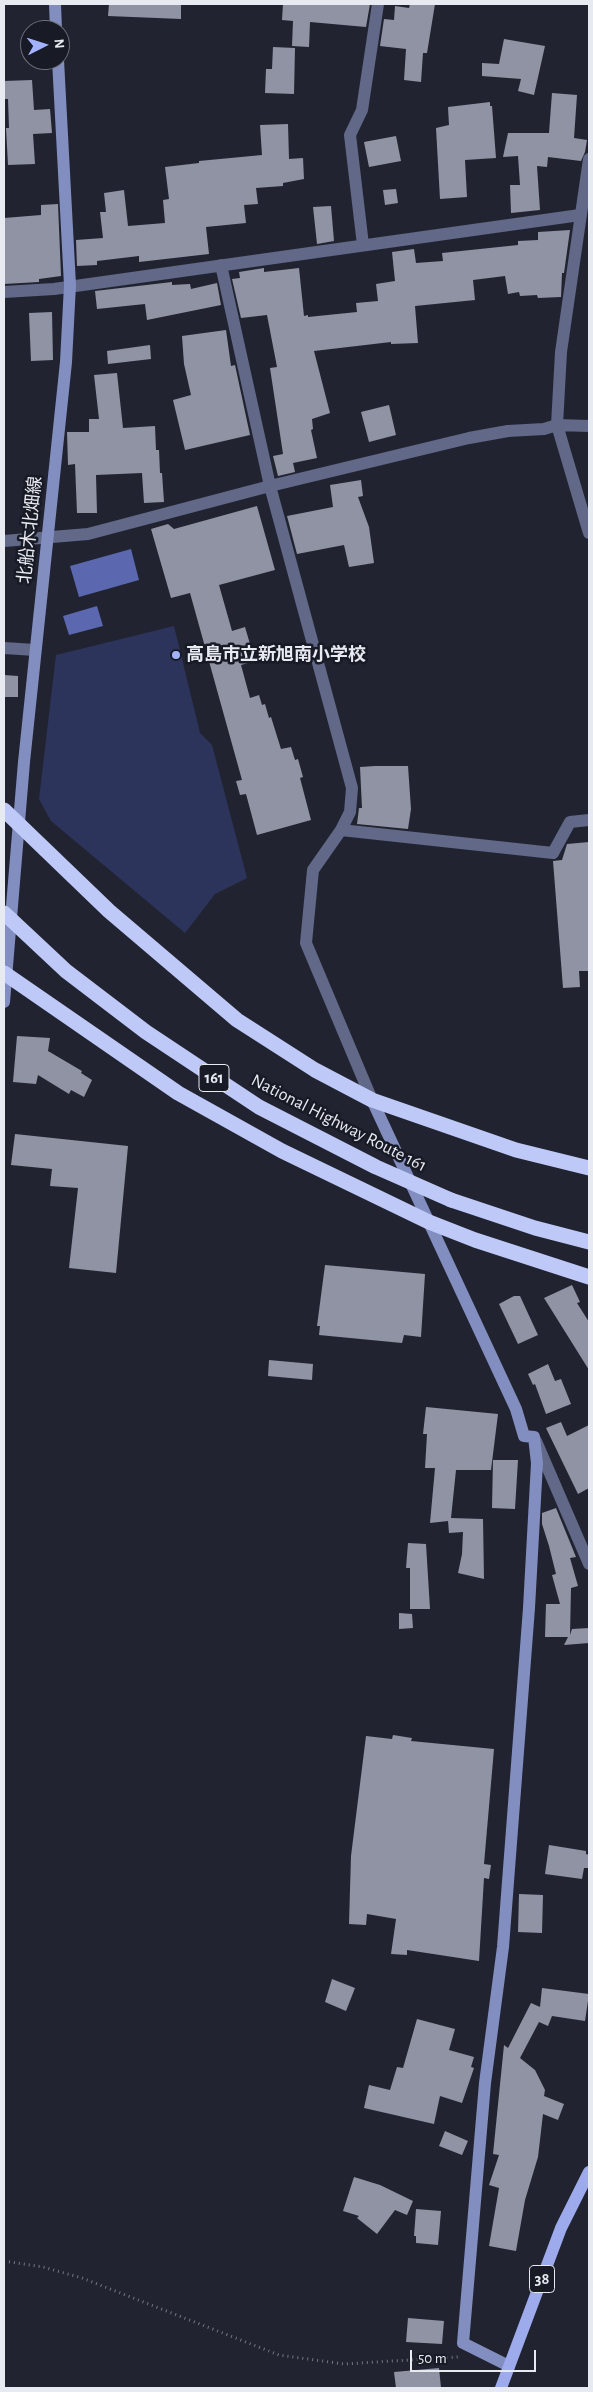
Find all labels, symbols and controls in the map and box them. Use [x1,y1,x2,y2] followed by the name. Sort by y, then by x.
[20,20,70,70] north arrow
[52,38,66,49] text: N
[14,475,46,585] street label: 北船木北畑線
[186,644,366,666] place label: 高島市立新旭南小学校
[170,649,182,661] marker: 高島市立新旭南小学校
[199,1064,229,1092] road number: 161
[248,1069,430,1177] street label: National Highway Route 161
[530,2266,554,2292] road number: 38
[413,2340,539,2372] scale bar
[418,2351,447,2366] text: 50 m

